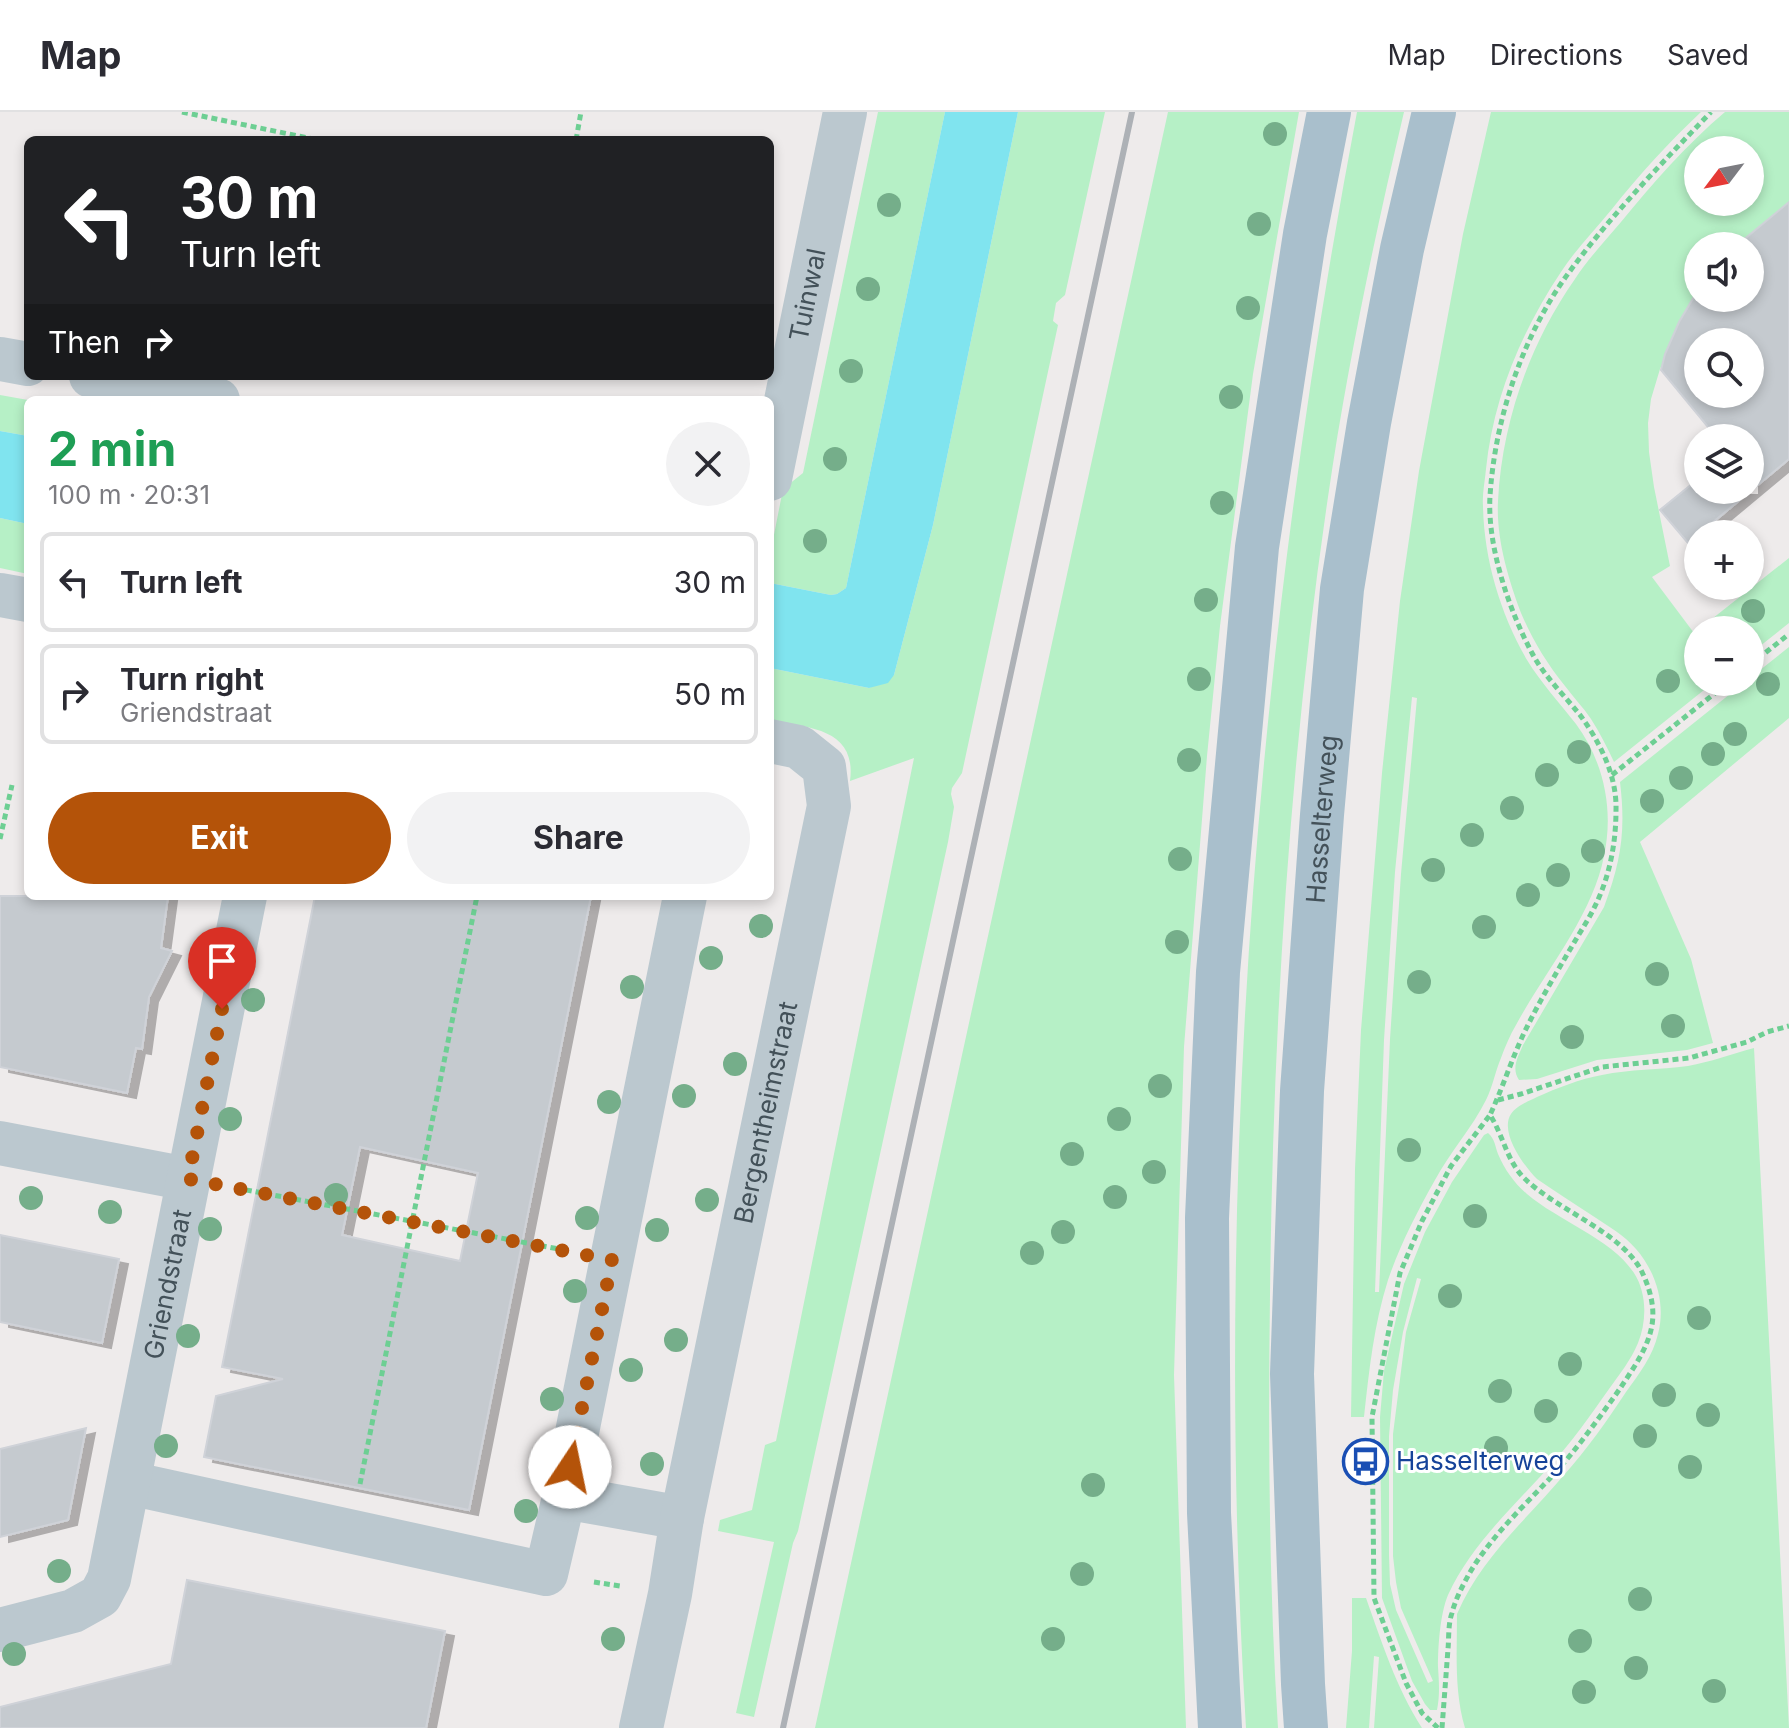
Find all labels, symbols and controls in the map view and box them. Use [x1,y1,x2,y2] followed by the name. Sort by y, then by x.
[40,32,121,78] text: Map
[1387,38,1446,72] text: Map
[1490,38,1623,72] text: Directions
[1667,38,1749,72] text: Saved
[1684,136,1764,216] north arrow
[1684,136,1764,696] map controls
[180,164,318,232] text: 30 m
[48,168,152,272] icon: left
[180,232,321,276] text: Turn left
[1684,232,1764,312] button: sound
[783,246,832,344] street label: Tuinwal
[136,320,180,364] icon: right
[48,324,120,360] text: Then
[1684,328,1764,408] button: search
[48,419,176,478] text: 2 min
[666,422,750,506] button: close
[1684,424,1764,504] button: layers
[48,479,210,510] text: 100 m · 20:31
[1684,520,1764,600] button: +
[52,560,96,604] icon: left
[120,564,242,600] text: Turn left
[674,564,746,600] text: 30 m
[1684,616,1764,696] button: −
[120,661,264,697] text: Turn right
[52,672,96,716] icon: right
[674,676,746,712] text: 50 m
[120,697,272,728] text: Griendstraat
[1300,734,1344,904] street label: Hasselterweg
[48,792,391,884] button: Exit
[407,792,750,884] button: Share
[188,927,256,1009] pin
[200,939,244,983] icon: arrive
[727,999,803,1226] street label: Bergentheimstraat
[137,1207,197,1362] street label: Griendstraat
[528,1425,612,1509] position arrow
[1341,1437,1389,1485] bus stop icon: Hasselterweg
[1396,1445,1565,1476] place label: Hasselterweg

